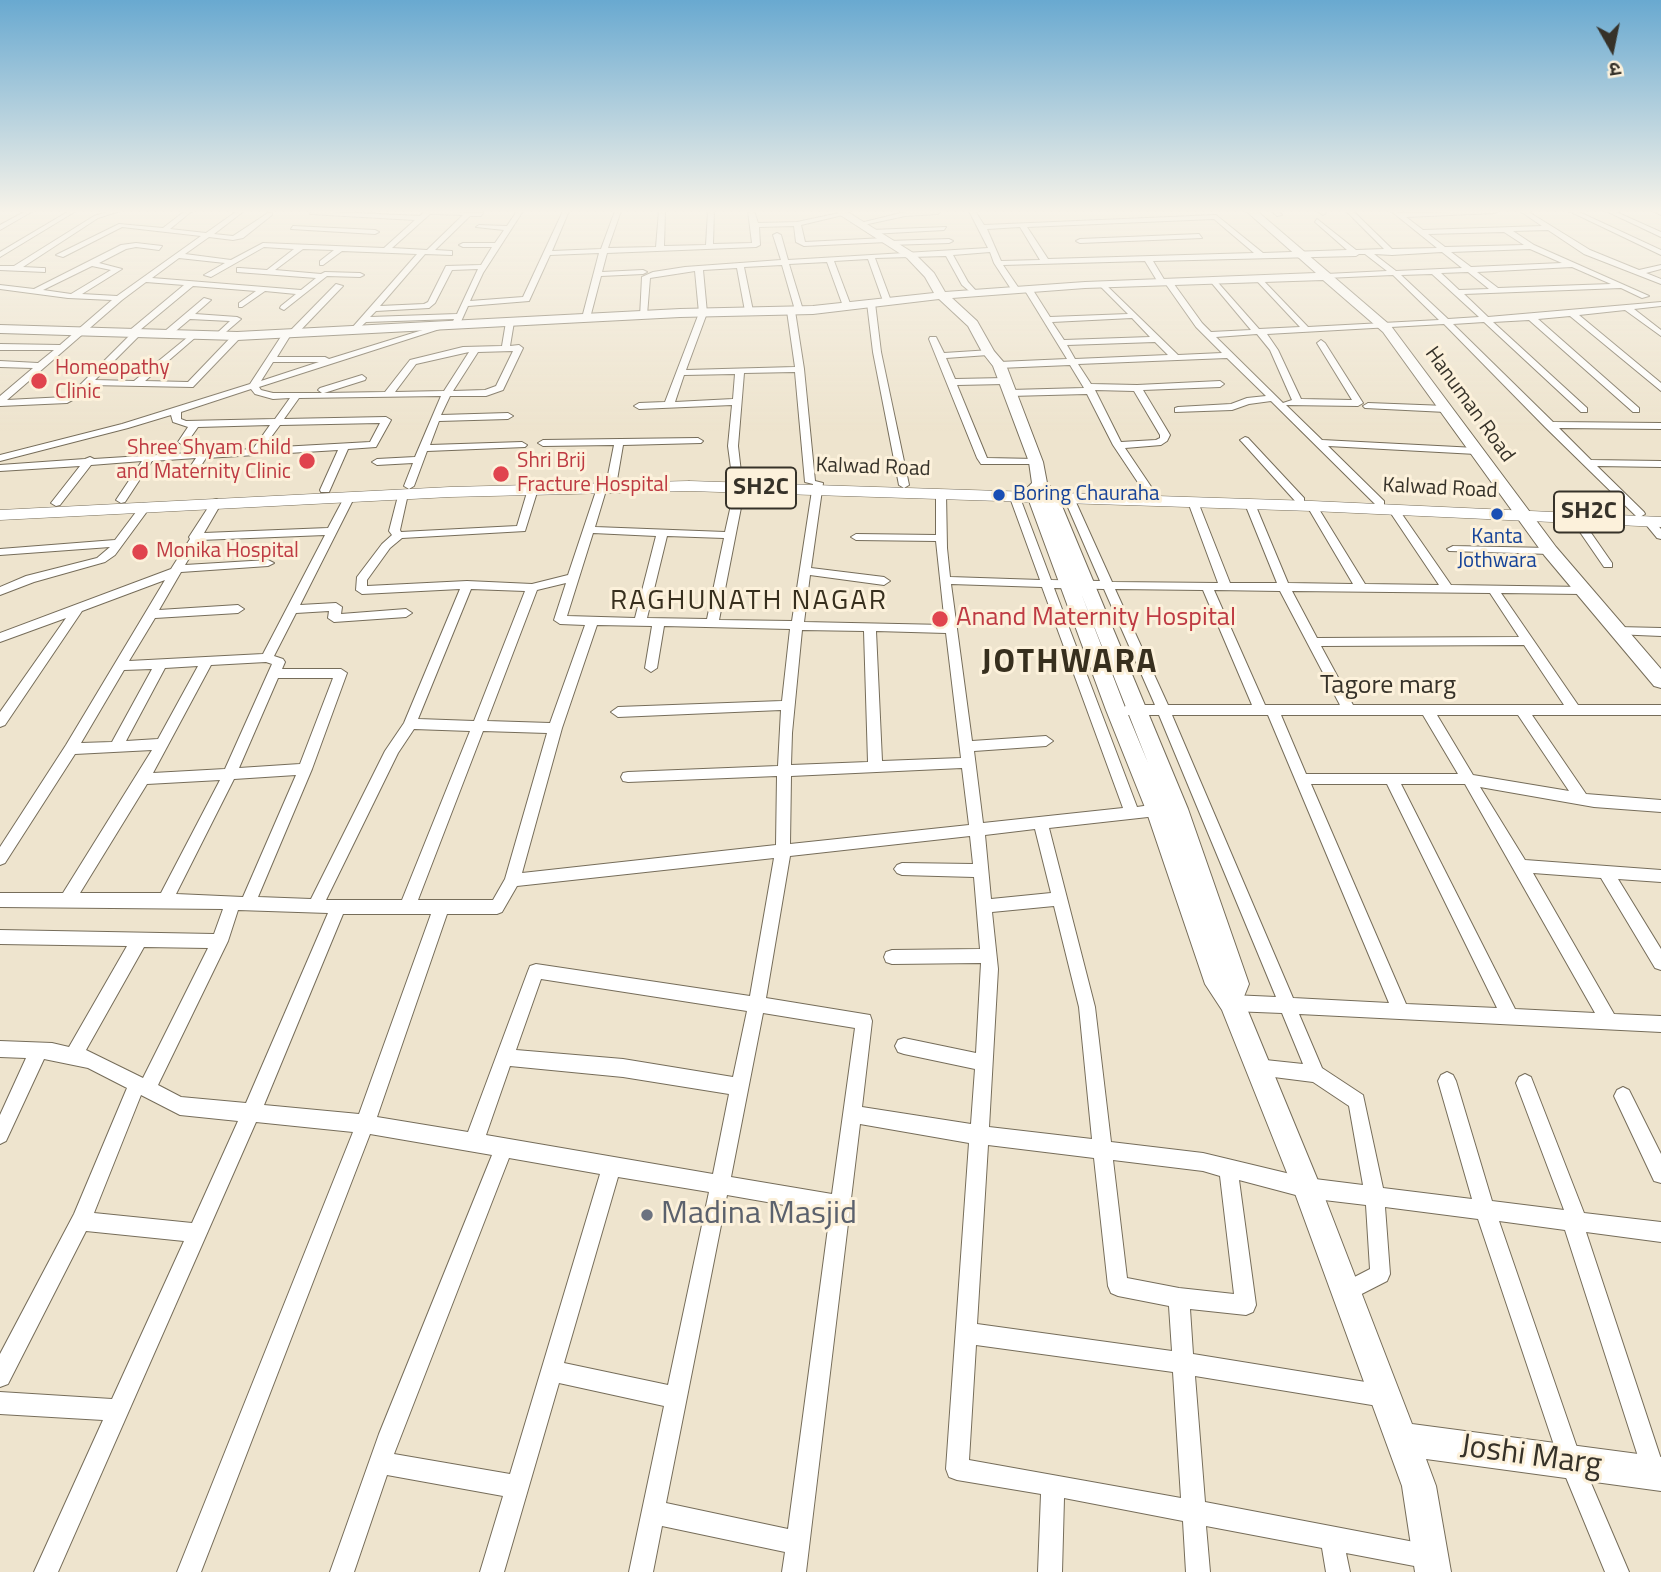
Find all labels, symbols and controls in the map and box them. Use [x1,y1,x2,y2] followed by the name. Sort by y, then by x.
[1577,14,1647,84] north arrow
[1608,55,1623,85] text: उ
[1419,342,1519,468] street label: Hanuman Road
[55,356,170,406] place label: Homeopathy Clinic
[29,371,49,391] marker: Homeopathy Clinic
[116,436,291,486] place label: Shree Shyam Child and Maternity Clinic
[517,449,669,499] place label: Shri Brij Fracture Hospital
[297,451,317,471] marker: Shree Shyam Child and Maternity Clinic
[815,453,931,483] street label: Kalwad Road
[491,464,511,484] marker: Shri Brij Fracture Hospital
[726,467,796,508] road number: SH2C
[1382,473,1498,505] street label: Kalwad Road
[1013,482,1160,508] place label: Boring Chauraha
[991,487,1007,503] marker: Boring Chauraha
[1554,491,1624,532] road number: SH2C
[1489,506,1505,522] marker: Kanta Jothwara
[1457,525,1537,575] place label: Kanta Jothwara
[156,539,299,565] place label: Monika Hospital
[130,542,150,562] marker: Monika Hospital
[612,585,886,619] district label: RAGHUNATH NAGAR
[956,603,1236,635] place label: Anand Maternity Hospital
[930,609,950,629] marker: Anand Maternity Hospital
[983,644,1157,684] district label: JOTHWARA
[1320,671,1456,703] street label: Tagore marg
[661,1196,857,1234] place label: Madina Masjid
[639,1207,655,1223] marker: Madina Masjid
[1458,1428,1604,1486] street label: Joshi Marg

